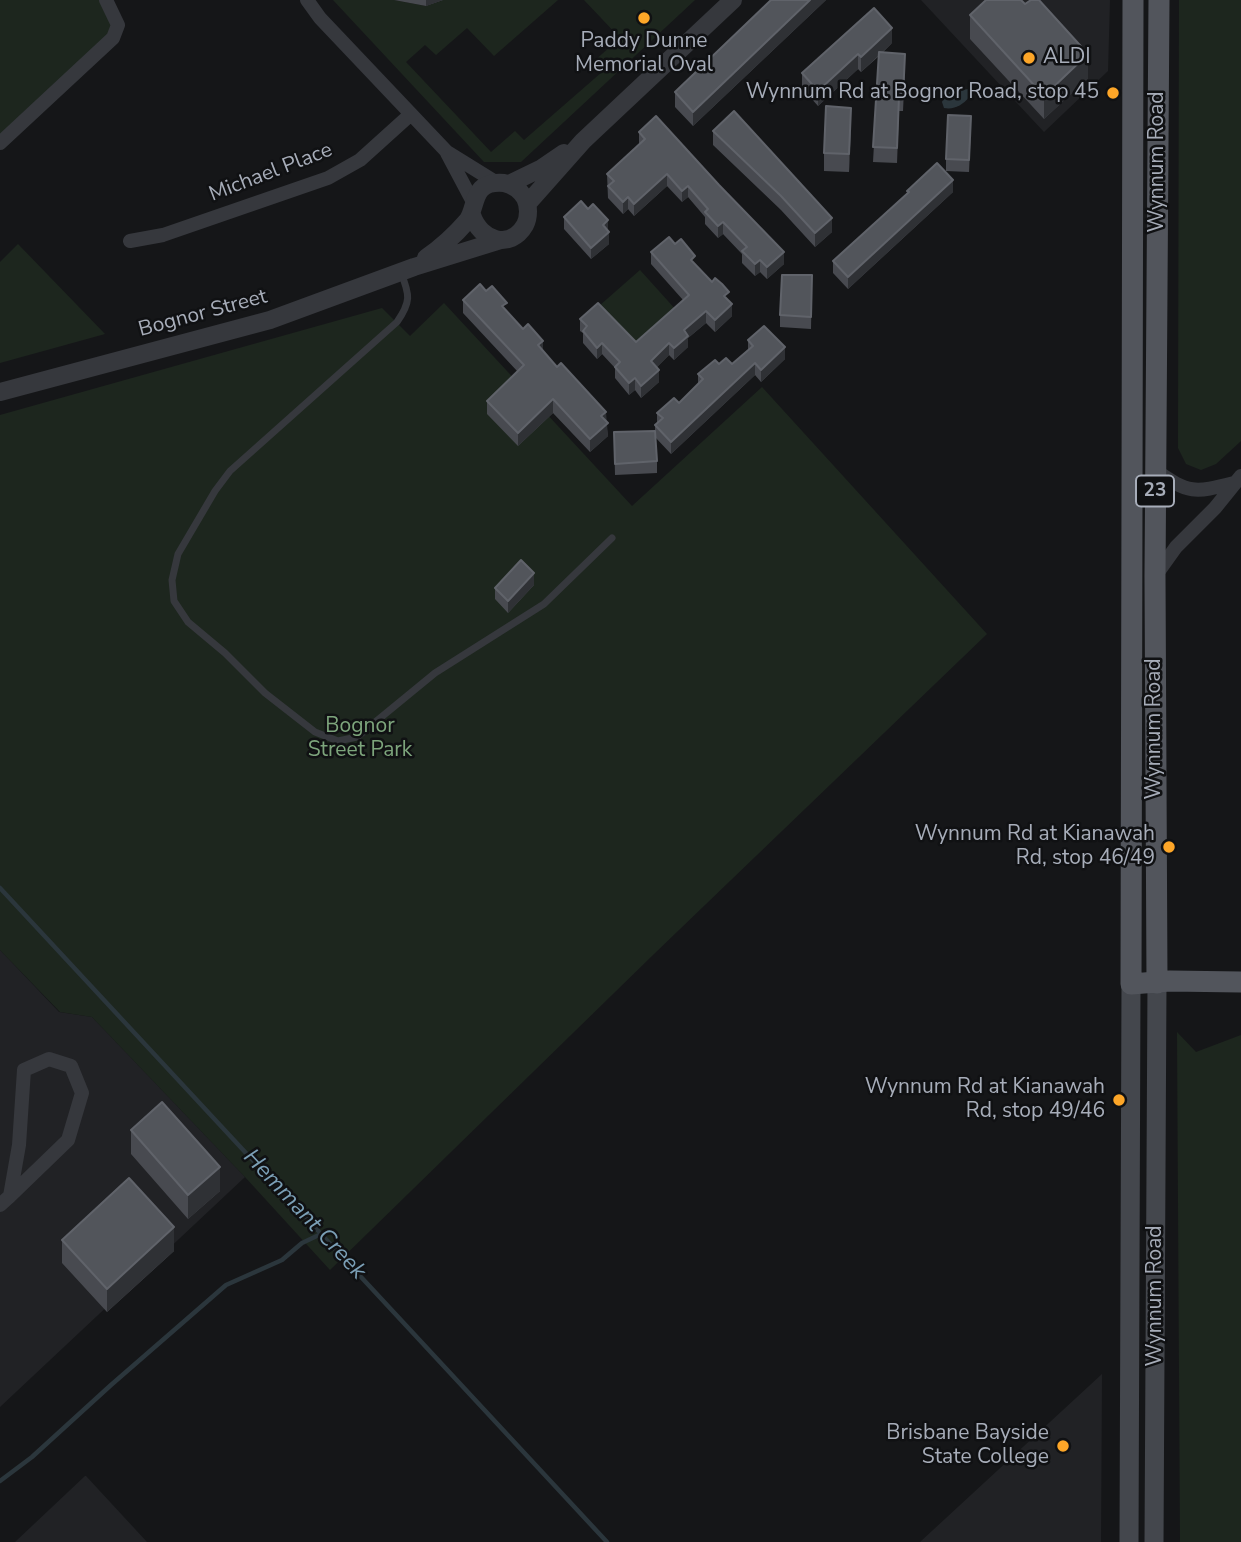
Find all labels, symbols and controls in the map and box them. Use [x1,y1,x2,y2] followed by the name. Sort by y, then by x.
[636,10,652,26] marker: Paddy Dunne Memorial Oval
[575,29,713,79] place label: Paddy Dunne Memorial Oval
[1043,45,1091,71] place label: ALDI
[1021,50,1037,66] marker: ALDI
[746,80,1099,106] place label: Wynnum Rd at Bognor Road, stop 45
[1105,85,1121,101] marker: Wynnum Rd at Bognor Road, stop 45
[1145,91,1171,233] street label: Wynnum Road
[206,138,336,208] street label: Michael Place
[136,285,270,343] street label: Bognor Street
[1136,476,1174,506] road number: 23
[1142,658,1168,800] street label: Wynnum Road
[308,714,412,764] park label: Bognor Street Park
[915,822,1155,872] place label: Wynnum Rd at Kianawah Rd, stop 46/49
[1161,839,1177,855] marker: Wynnum Rd at Kianawah Rd, stop 46/49
[865,1075,1105,1125] place label: Wynnum Rd at Kianawah Rd, stop 49/46
[1111,1092,1127,1108] marker: Wynnum Rd at Kianawah Rd, stop 49/46
[237,1144,371,1286] water label: Hemmant Creek
[1143,1225,1169,1367] street label: Wynnum Road
[886,1421,1049,1471] place label: Brisbane Bayside State College
[1055,1438,1071,1454] marker: Brisbane Bayside State College

